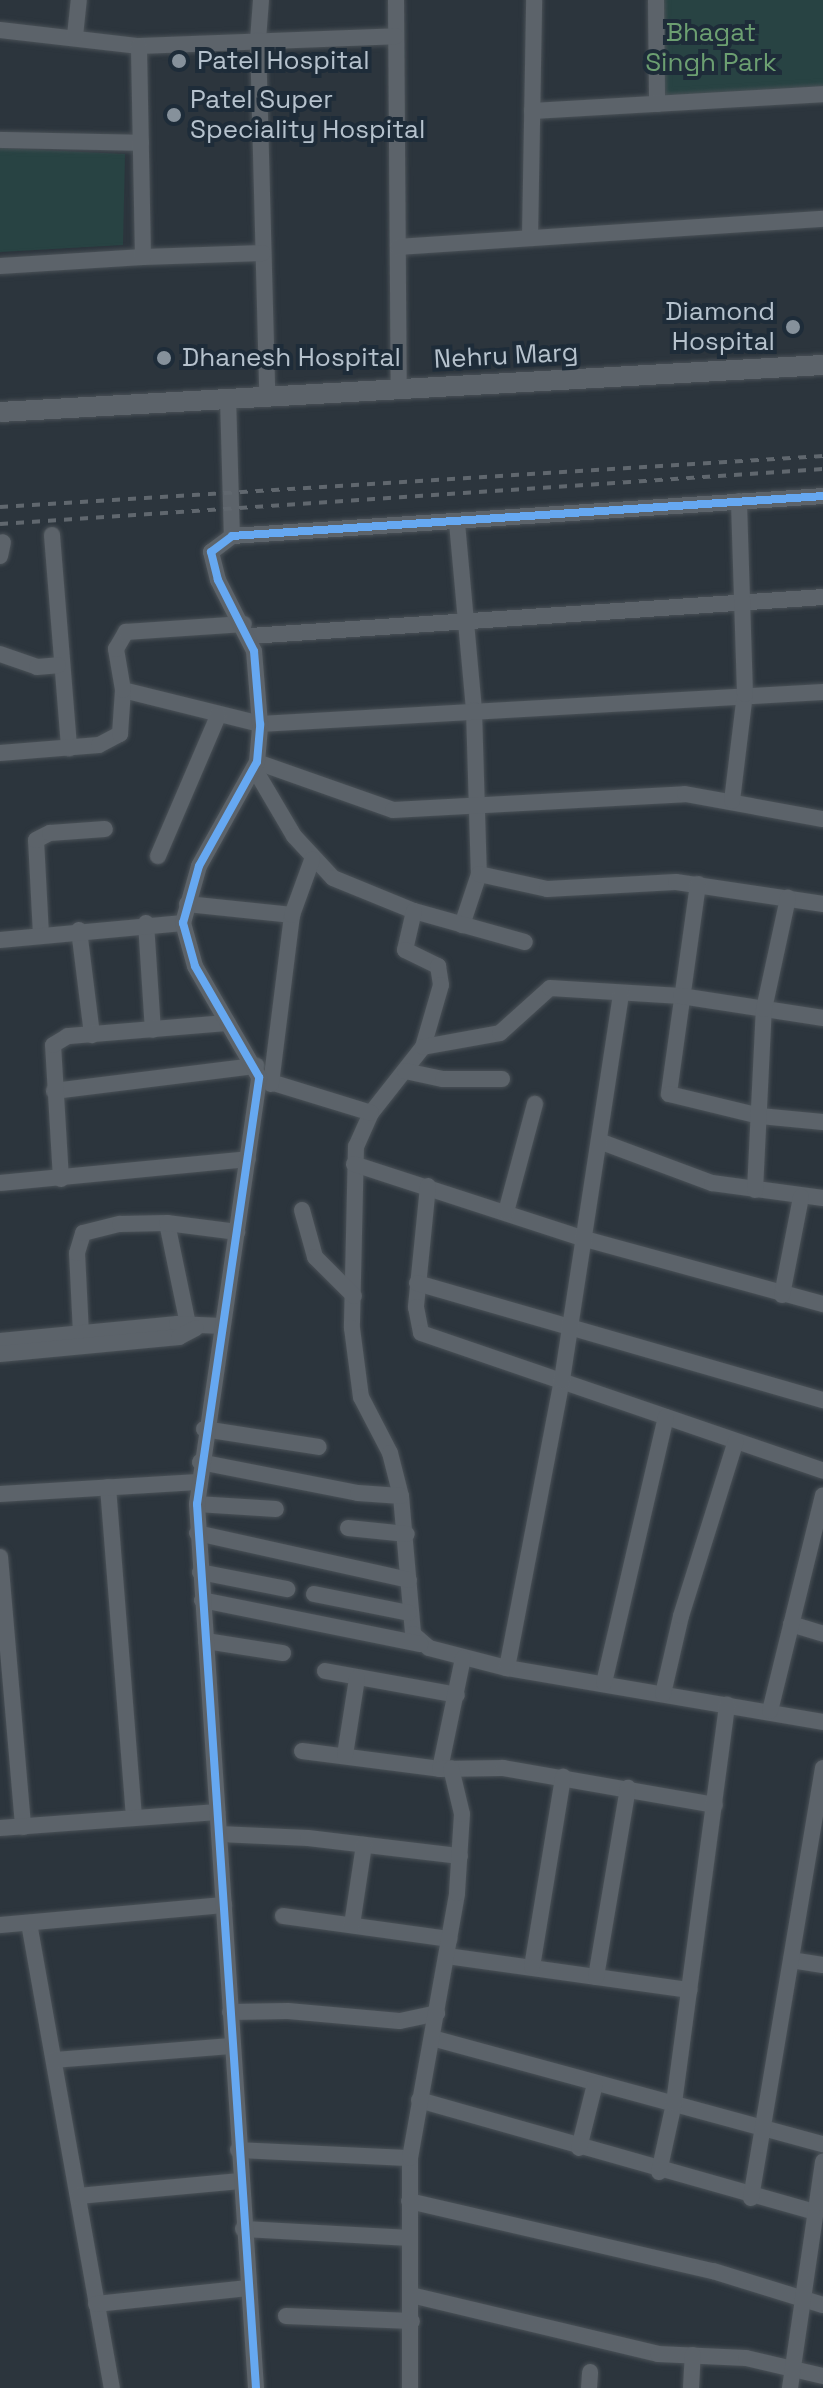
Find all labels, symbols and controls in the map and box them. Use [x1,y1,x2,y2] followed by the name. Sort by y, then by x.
[645,17,777,78] park label: Bhagat Singh Park
[197,45,370,77] place label: Patel Hospital
[168,50,190,72] marker: Patel Hospital
[190,84,425,146] place label: Patel Super Speciality Hospital
[165,106,183,124] marker: Patel Super Speciality Hospital
[665,296,775,358] place label: Diamond Hospital
[782,316,804,338] marker: Diamond Hospital
[433,337,579,375] street label: Nehru Marg
[182,342,401,374] place label: Dhanesh Hospital
[153,347,175,369] marker: Dhanesh Hospital

